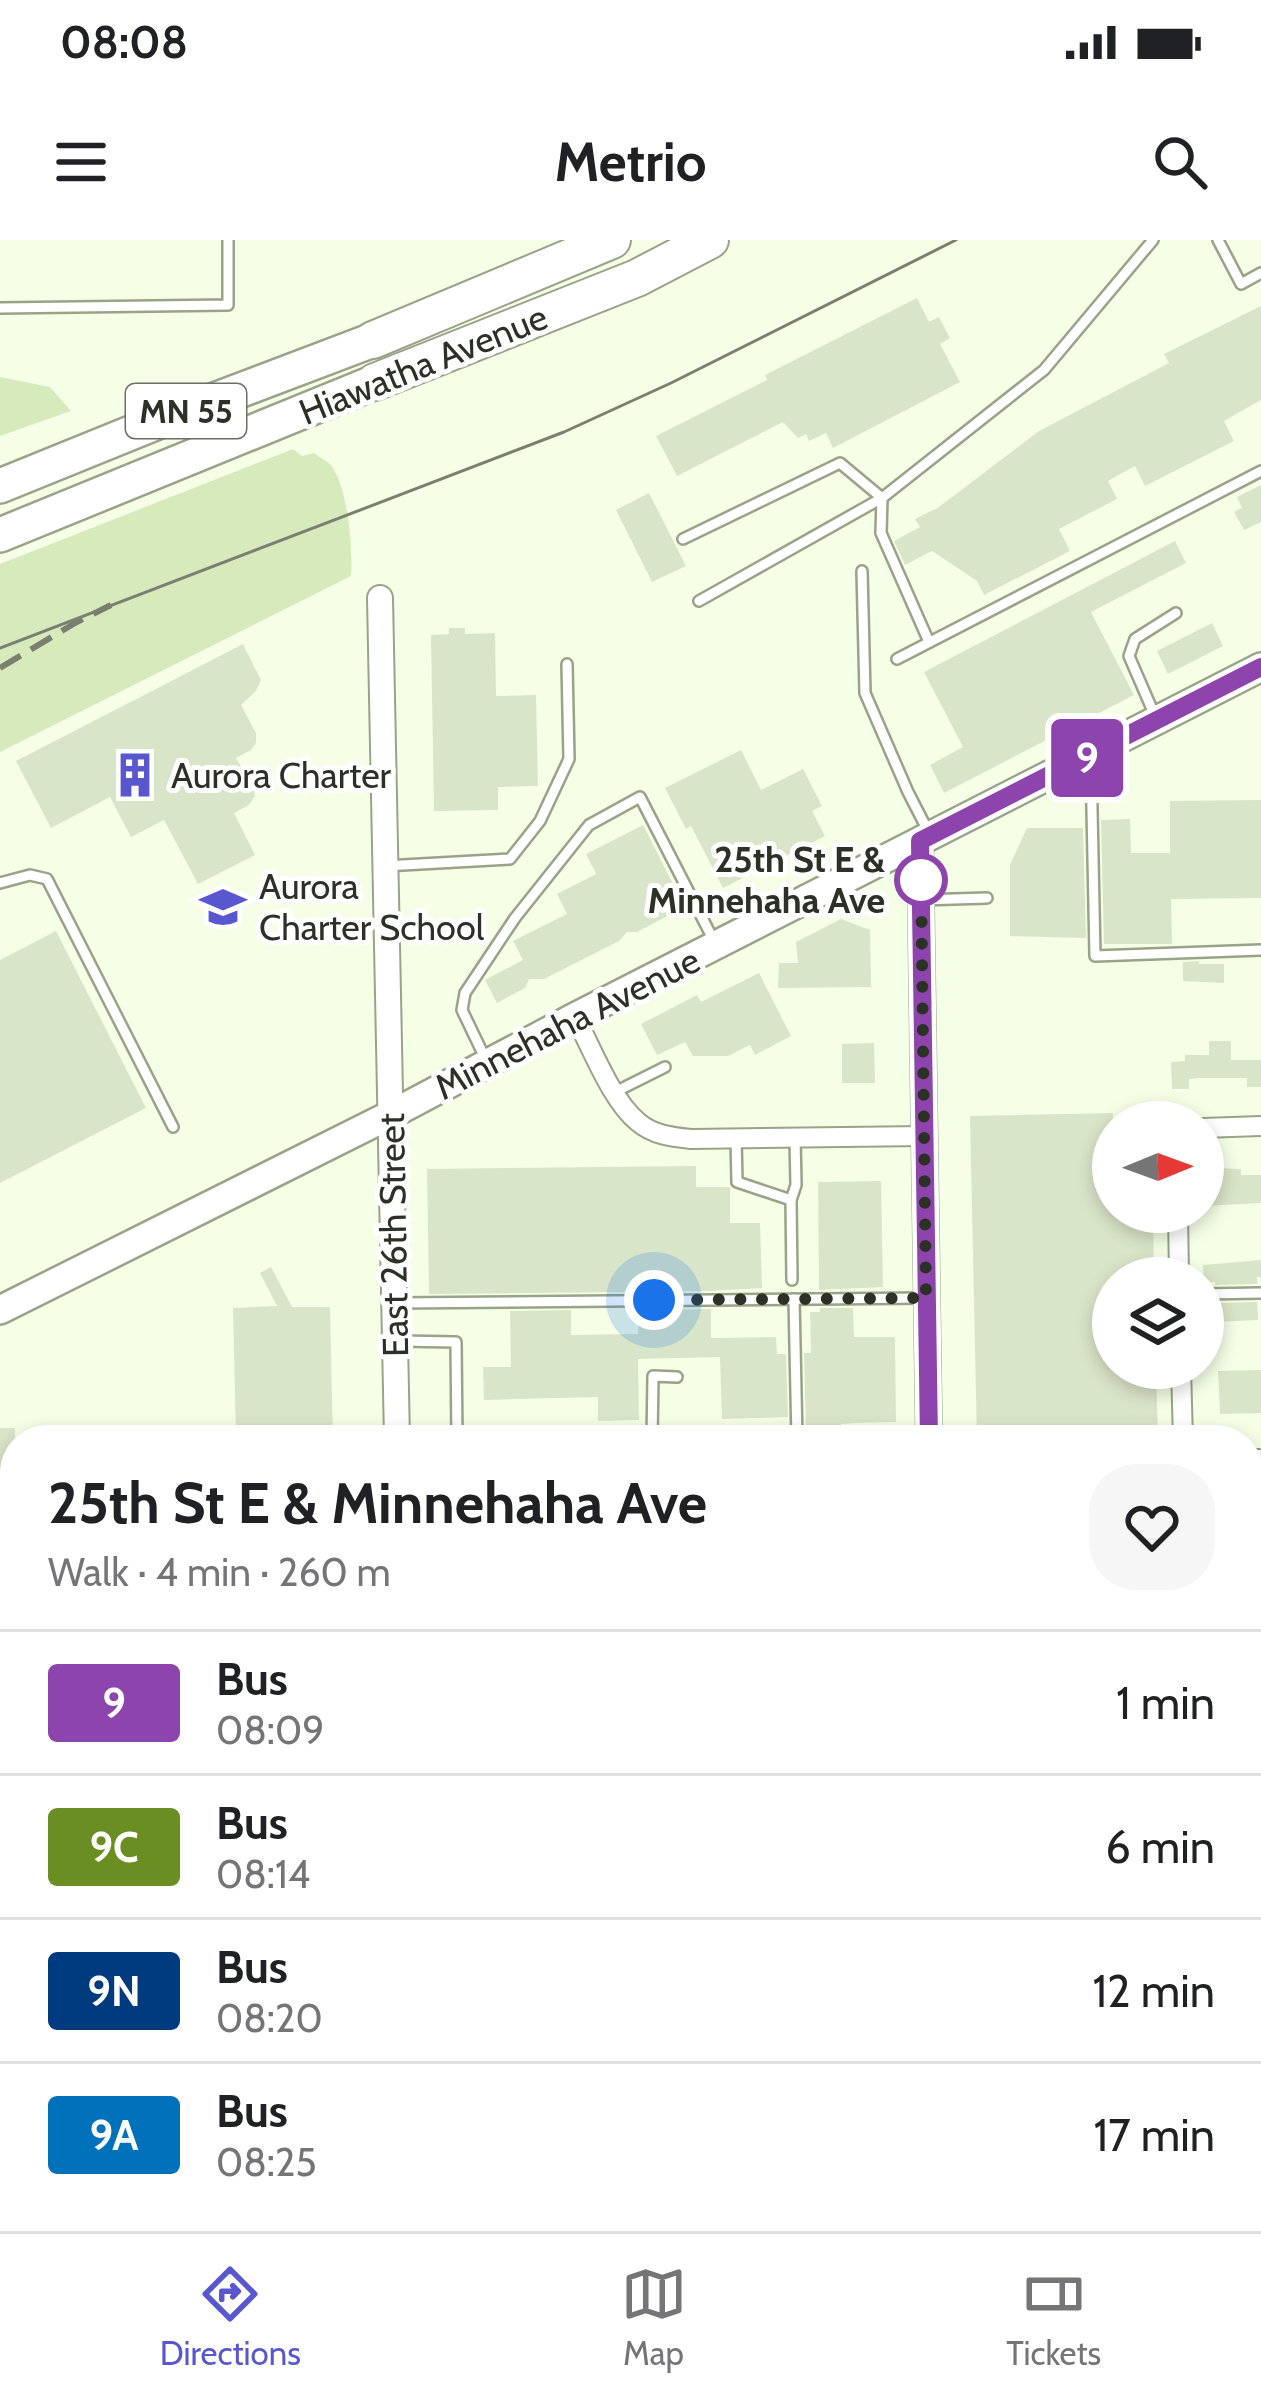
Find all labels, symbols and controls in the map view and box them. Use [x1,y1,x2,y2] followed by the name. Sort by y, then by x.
[60,15,188,69] text: 08:08
[48,129,114,195] icon: menu
[554,129,707,195] text: Metrio
[1147,129,1213,195] icon: search
[293,294,553,434] street label: Hiawatha Avenue
[126,384,246,438] road number: MN 55
[1048,719,1126,797] line badge: 9
[1075,732,1099,784] text: 9
[110,750,160,800] building icon: Aurora Charter
[171,753,392,797] place label: Aurora Charter
[648,837,885,922] place label: 25th St E & Minnehaha Ave
[896,855,946,905] marker: 25th St E & Minnehaha Ave
[259,864,485,949] place label: Aurora Charter School
[198,882,248,932] school or university icon: Aurora Charter School
[427,937,707,1109] street label: Minnehaha Avenue
[1092,1101,1224,1233] north arrow
[1092,1101,1224,1389] map controls
[369,1113,417,1357] street label: East 26th Street
[1092,1257,1224,1389] button: layers
[624,1270,684,1330] your location
[1089,1464,1215,1590] button: heart
[48,1468,707,1537] text: 25th St E & Minnehaha Ave
[48,1548,391,1596] text: Walk · 4 min · 260 m
[216,1652,288,1706] text: Bus
[1116,1676,1215,1730] text: 1 min
[102,1677,126,1729] text: 9
[216,1706,324,1754] text: 08:09
[216,1796,288,1850] text: Bus
[1105,1820,1215,1874] text: 6 min
[89,1821,139,1873] text: 9C
[216,1850,310,1898] text: 08:14
[216,1940,288,1994] text: Bus
[1092,1964,1215,2018] text: 12 min
[87,1965,141,2017] text: 9N
[216,1994,323,2042] text: 08:20
[216,2084,288,2138] text: Bus
[1093,2108,1215,2162] text: 17 min
[90,2109,138,2161] text: 9A
[216,2138,317,2186] text: 08:25
[160,2261,301,2373] tab: Directions
[621,2261,687,2373] tab: Map
[1006,2261,1101,2373] tab: Tickets

